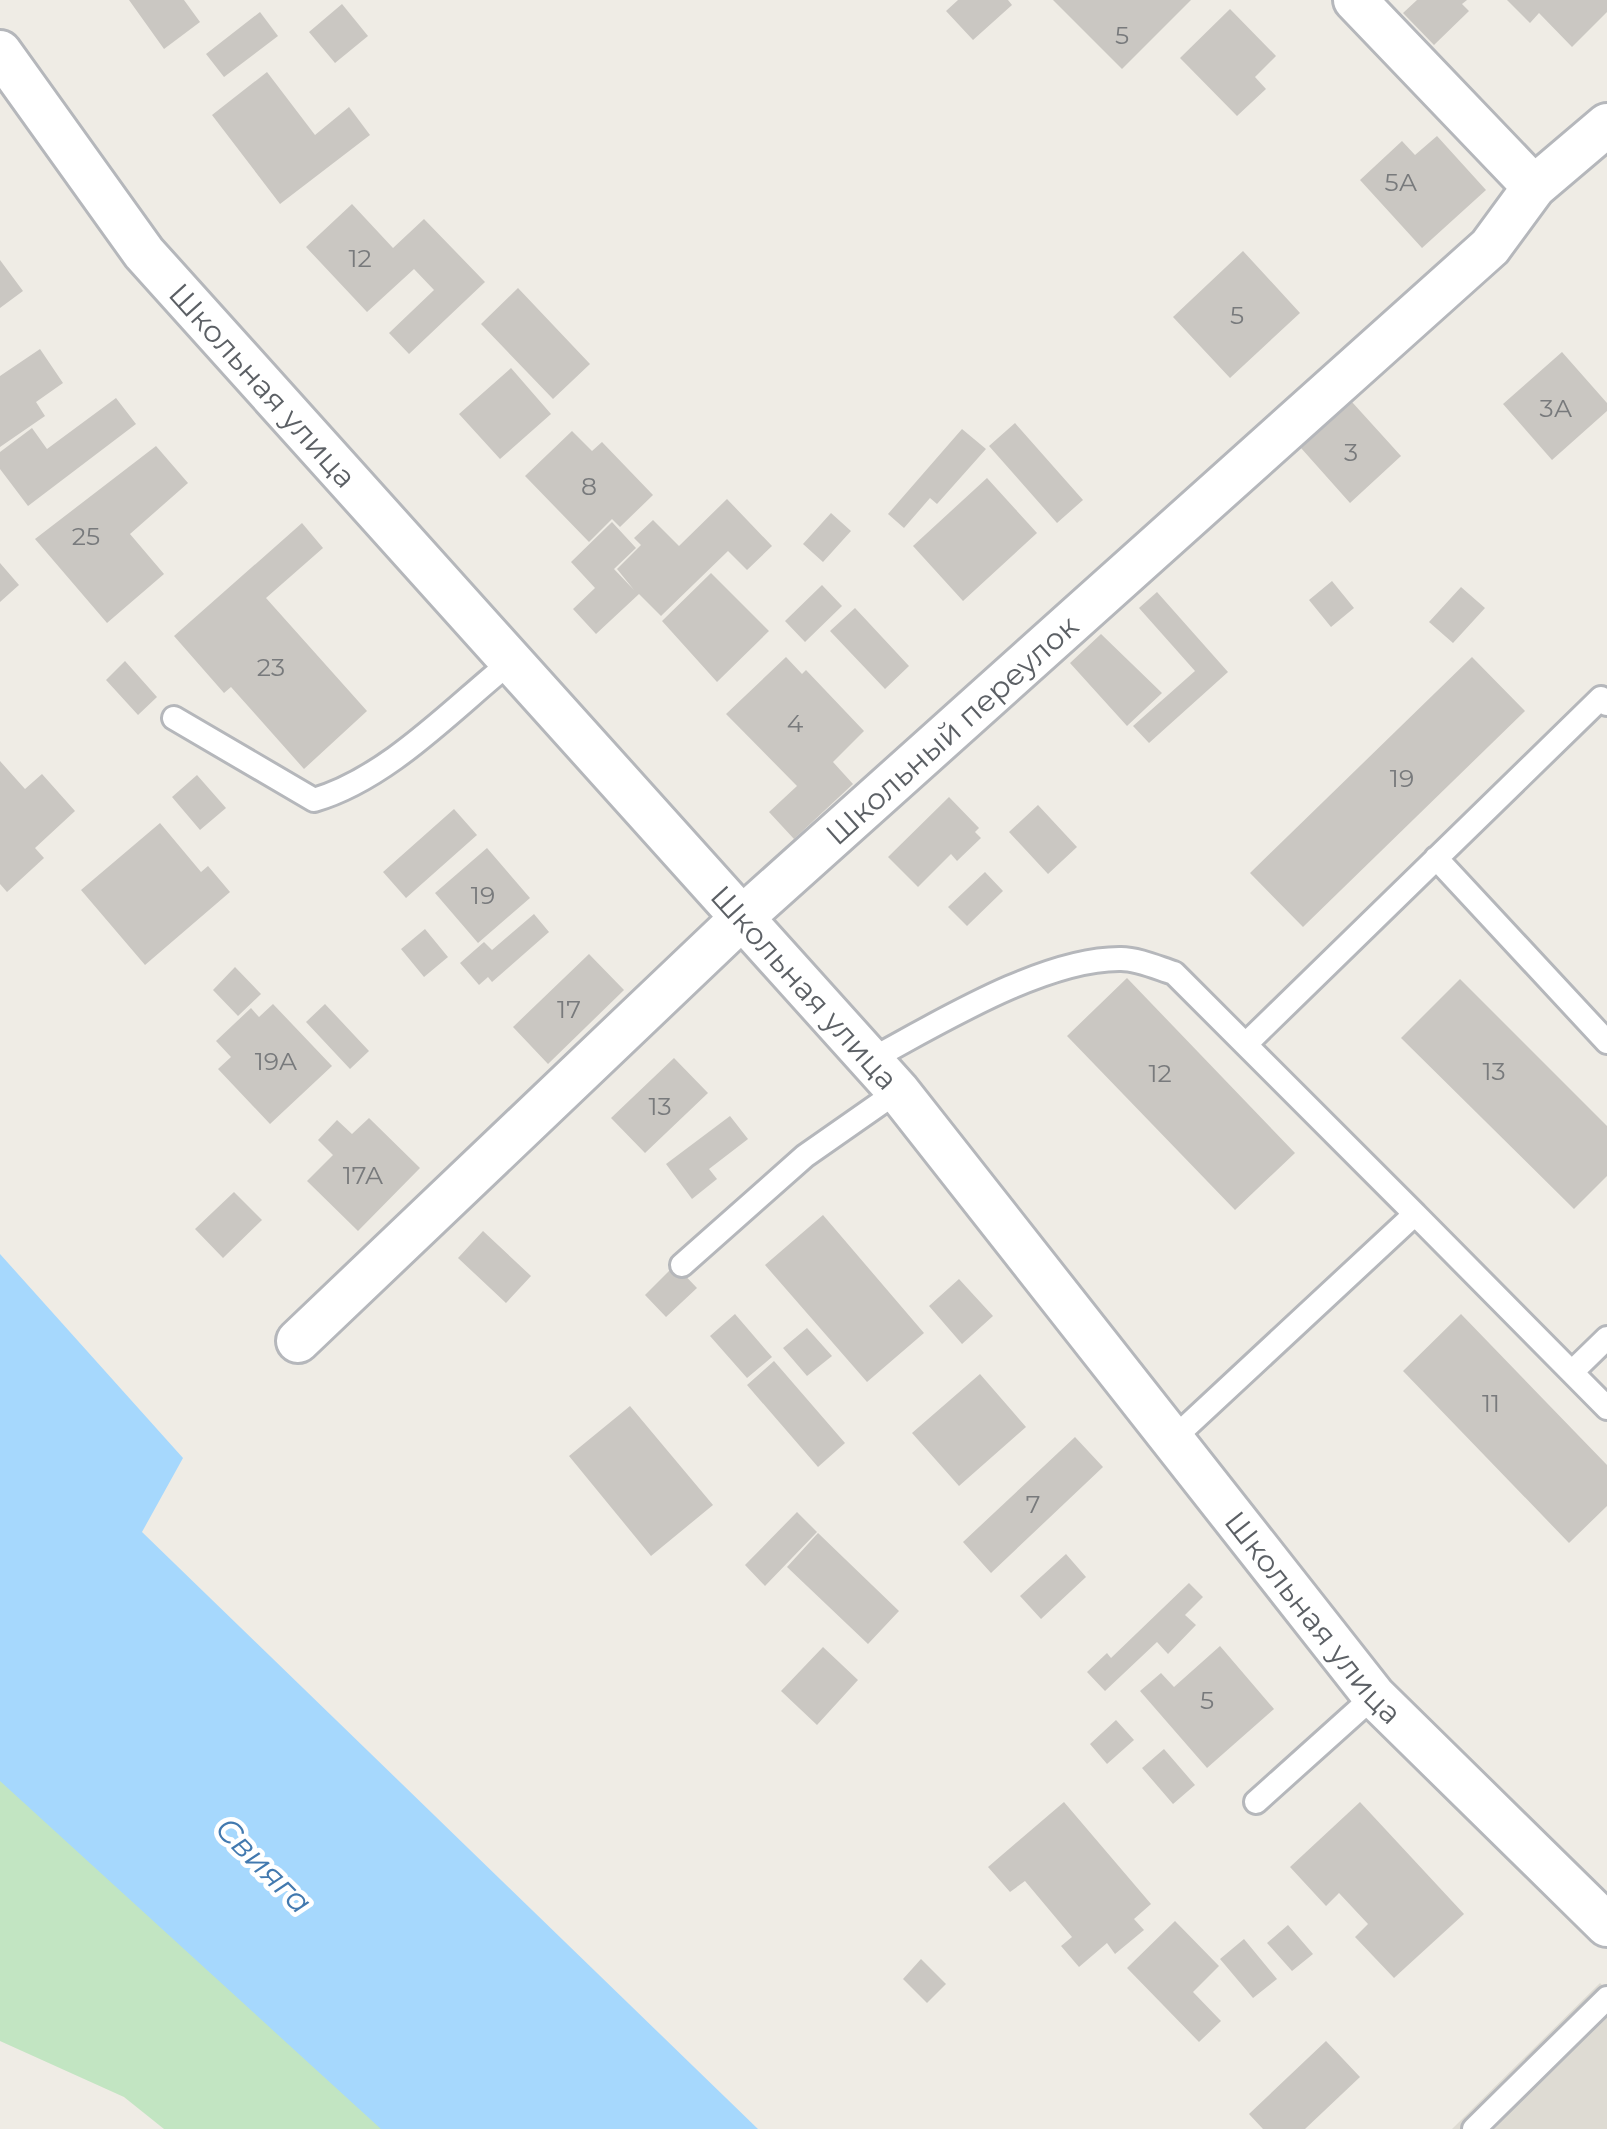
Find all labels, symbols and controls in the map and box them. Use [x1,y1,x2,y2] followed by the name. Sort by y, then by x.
[1115,20,1129,50] house number: 5
[1385,167,1418,197] house number: 5А
[348,243,372,273] house number: 12
[161,275,364,495] street label: Школьная улица
[1230,300,1244,330] house number: 5
[1540,393,1573,423] house number: 3А
[1344,437,1358,467] house number: 3
[581,471,597,501] house number: 8
[72,521,100,551] house number: 25
[818,607,1086,852] street label: Школьный переулок
[257,652,285,682] house number: 23
[787,708,804,738] house number: 4
[1390,763,1414,793] house number: 19
[703,877,906,1097] street label: Школьная улица
[471,880,495,910] house number: 19
[557,994,581,1024] house number: 17
[255,1046,298,1076] house number: 19А
[1482,1056,1506,1086] house number: 13
[1148,1058,1172,1088] house number: 12
[648,1091,672,1121] house number: 13
[343,1160,384,1190] house number: 17А
[1482,1388,1500,1418] house number: 11
[1026,1489,1040,1519] house number: 7
[1217,1503,1410,1731] street label: Школьная улица
[1200,1685,1214,1715] house number: 5
[207,1808,321,1922] water label: Свияга

